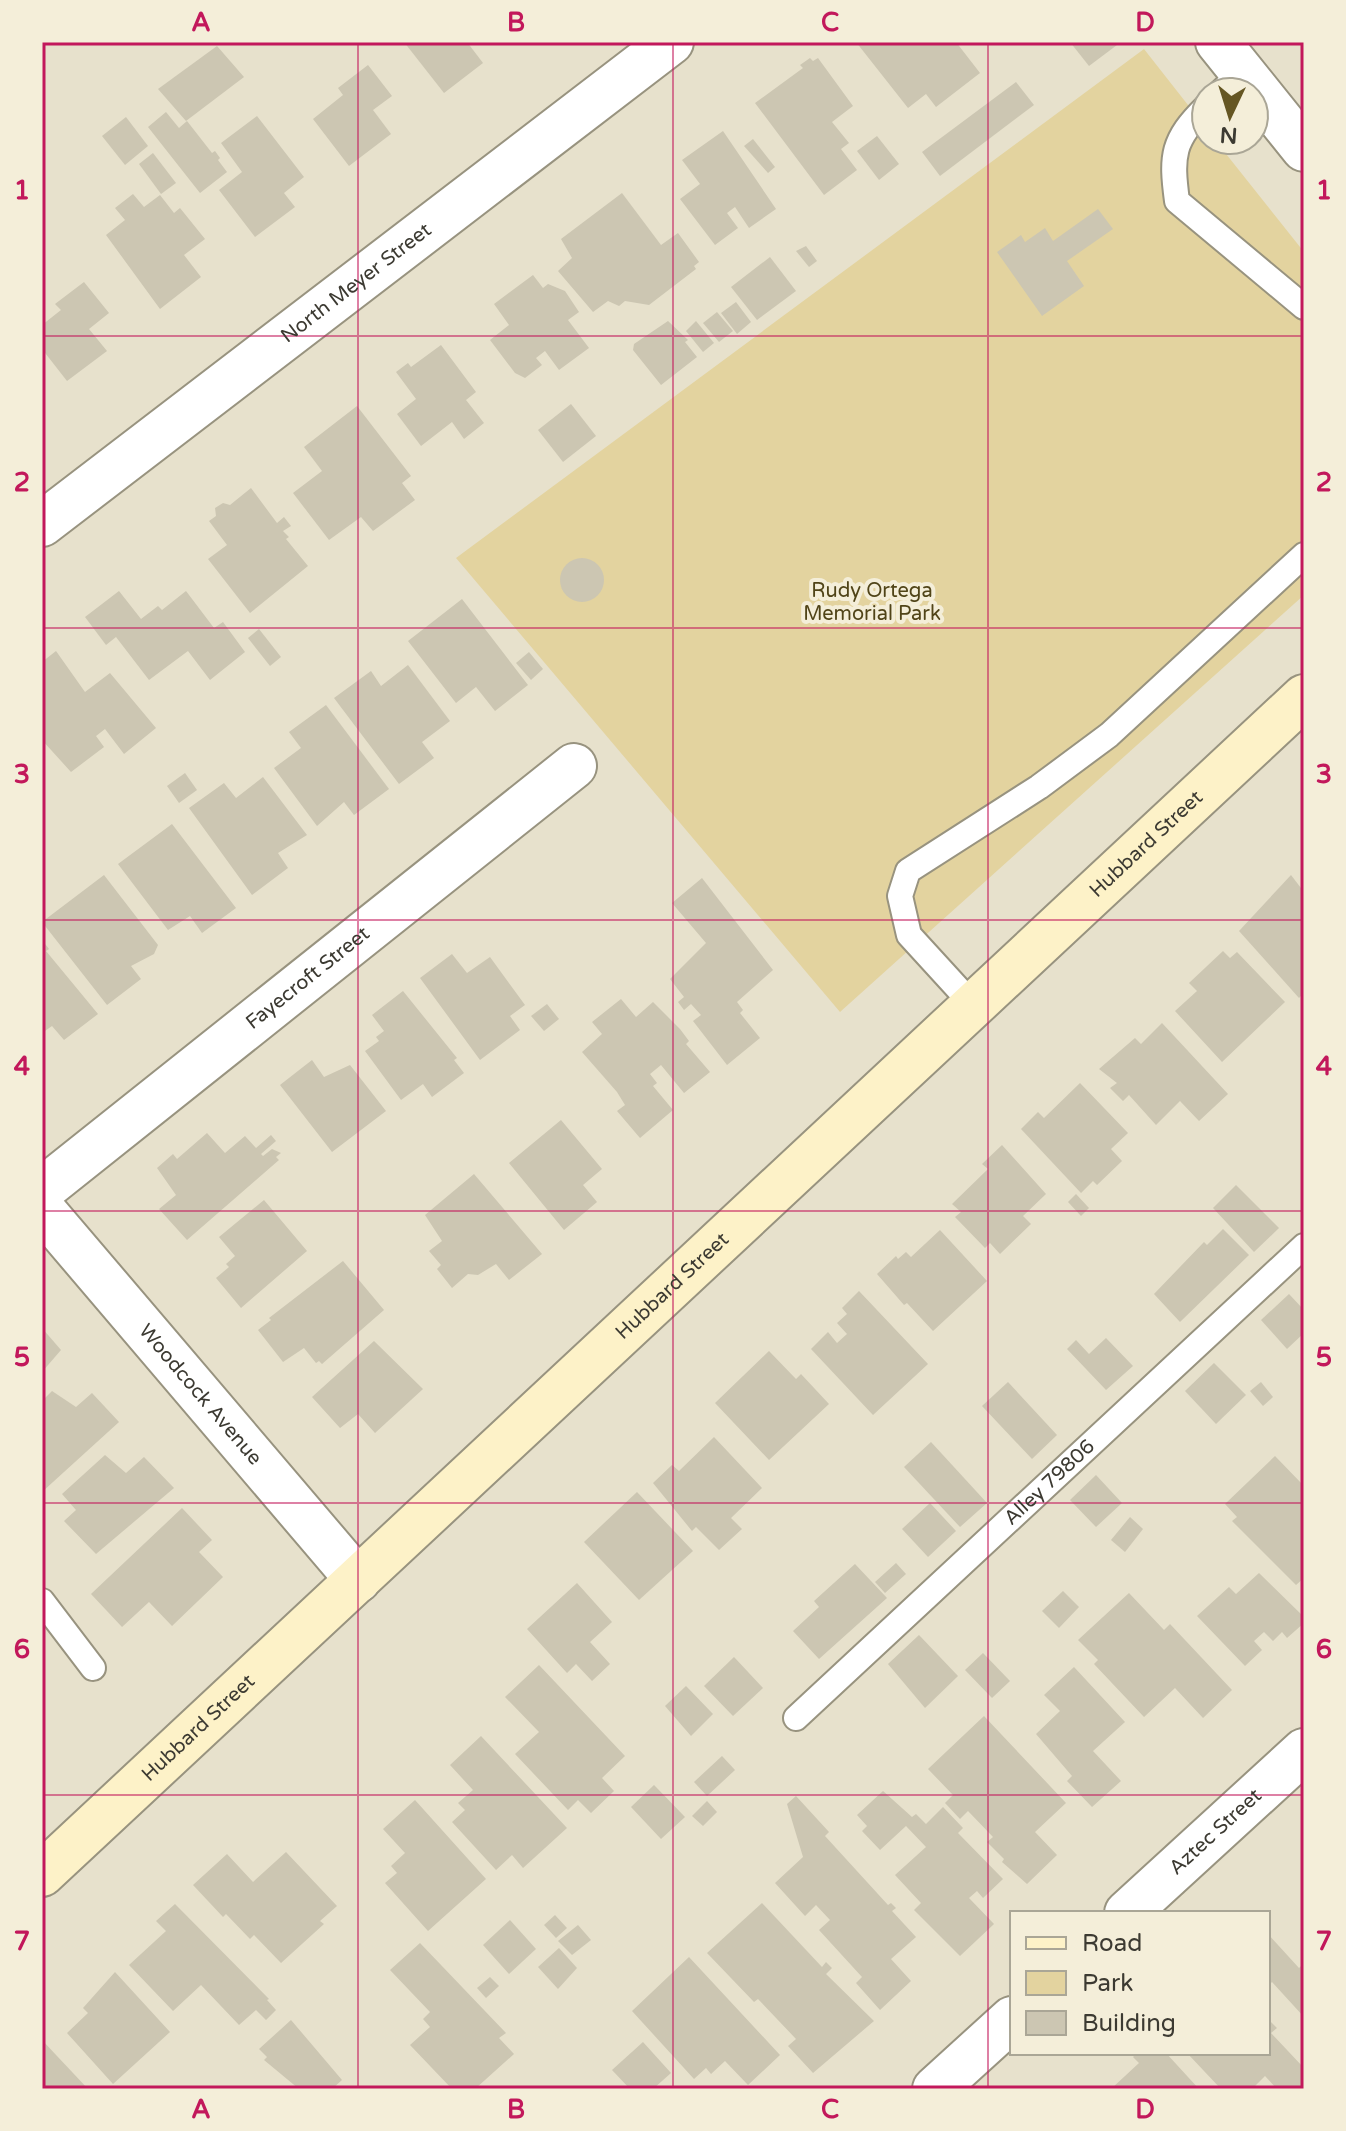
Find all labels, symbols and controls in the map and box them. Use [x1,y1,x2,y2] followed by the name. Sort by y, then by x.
[191,7,211,38] text: A
[507,7,525,38] text: B
[821,7,839,38] text: C
[1135,7,1155,38] text: D
[1190,76,1270,156] north arrow
[1219,121,1238,149] text: N
[14,175,30,206] text: 1
[1316,175,1332,206] text: 1
[276,218,437,348] street label: North Meyer Street
[14,467,30,498] text: 2
[1316,467,1332,498] text: 2
[803,579,941,626] park label: Rudy Ortega Memorial Park
[14,759,30,790] text: 3
[1316,759,1332,790] text: 3
[1085,785,1208,903] street label: Hubbard Street
[241,921,375,1035] street label: Fayecroft Street
[14,1051,30,1082] text: 4
[1316,1051,1332,1082] text: 4
[611,1227,734,1345] street label: Hubbard Street
[134,1319,267,1470] street label: Woodcock Avenue
[14,1342,30,1373] text: 5
[1316,1342,1332,1373] text: 5
[999,1435,1100,1530] street label: Alley 79806
[14,1634,30,1665] text: 6
[1316,1634,1332,1665] text: 6
[137,1669,260,1787] street label: Hubbard Street
[1164,1783,1267,1880] street label: Aztec Street
[1010,1911,1270,2055] legend
[14,1926,30,1957] text: 7
[1316,1926,1332,1957] text: 7
[1082,1929,1142,1958] text: Road
[1082,1969,1133,1998] text: Park
[1082,2009,1176,2038] text: Building
[191,2094,211,2125] text: A
[507,2094,525,2125] text: B
[821,2094,839,2125] text: C
[1135,2094,1155,2125] text: D

